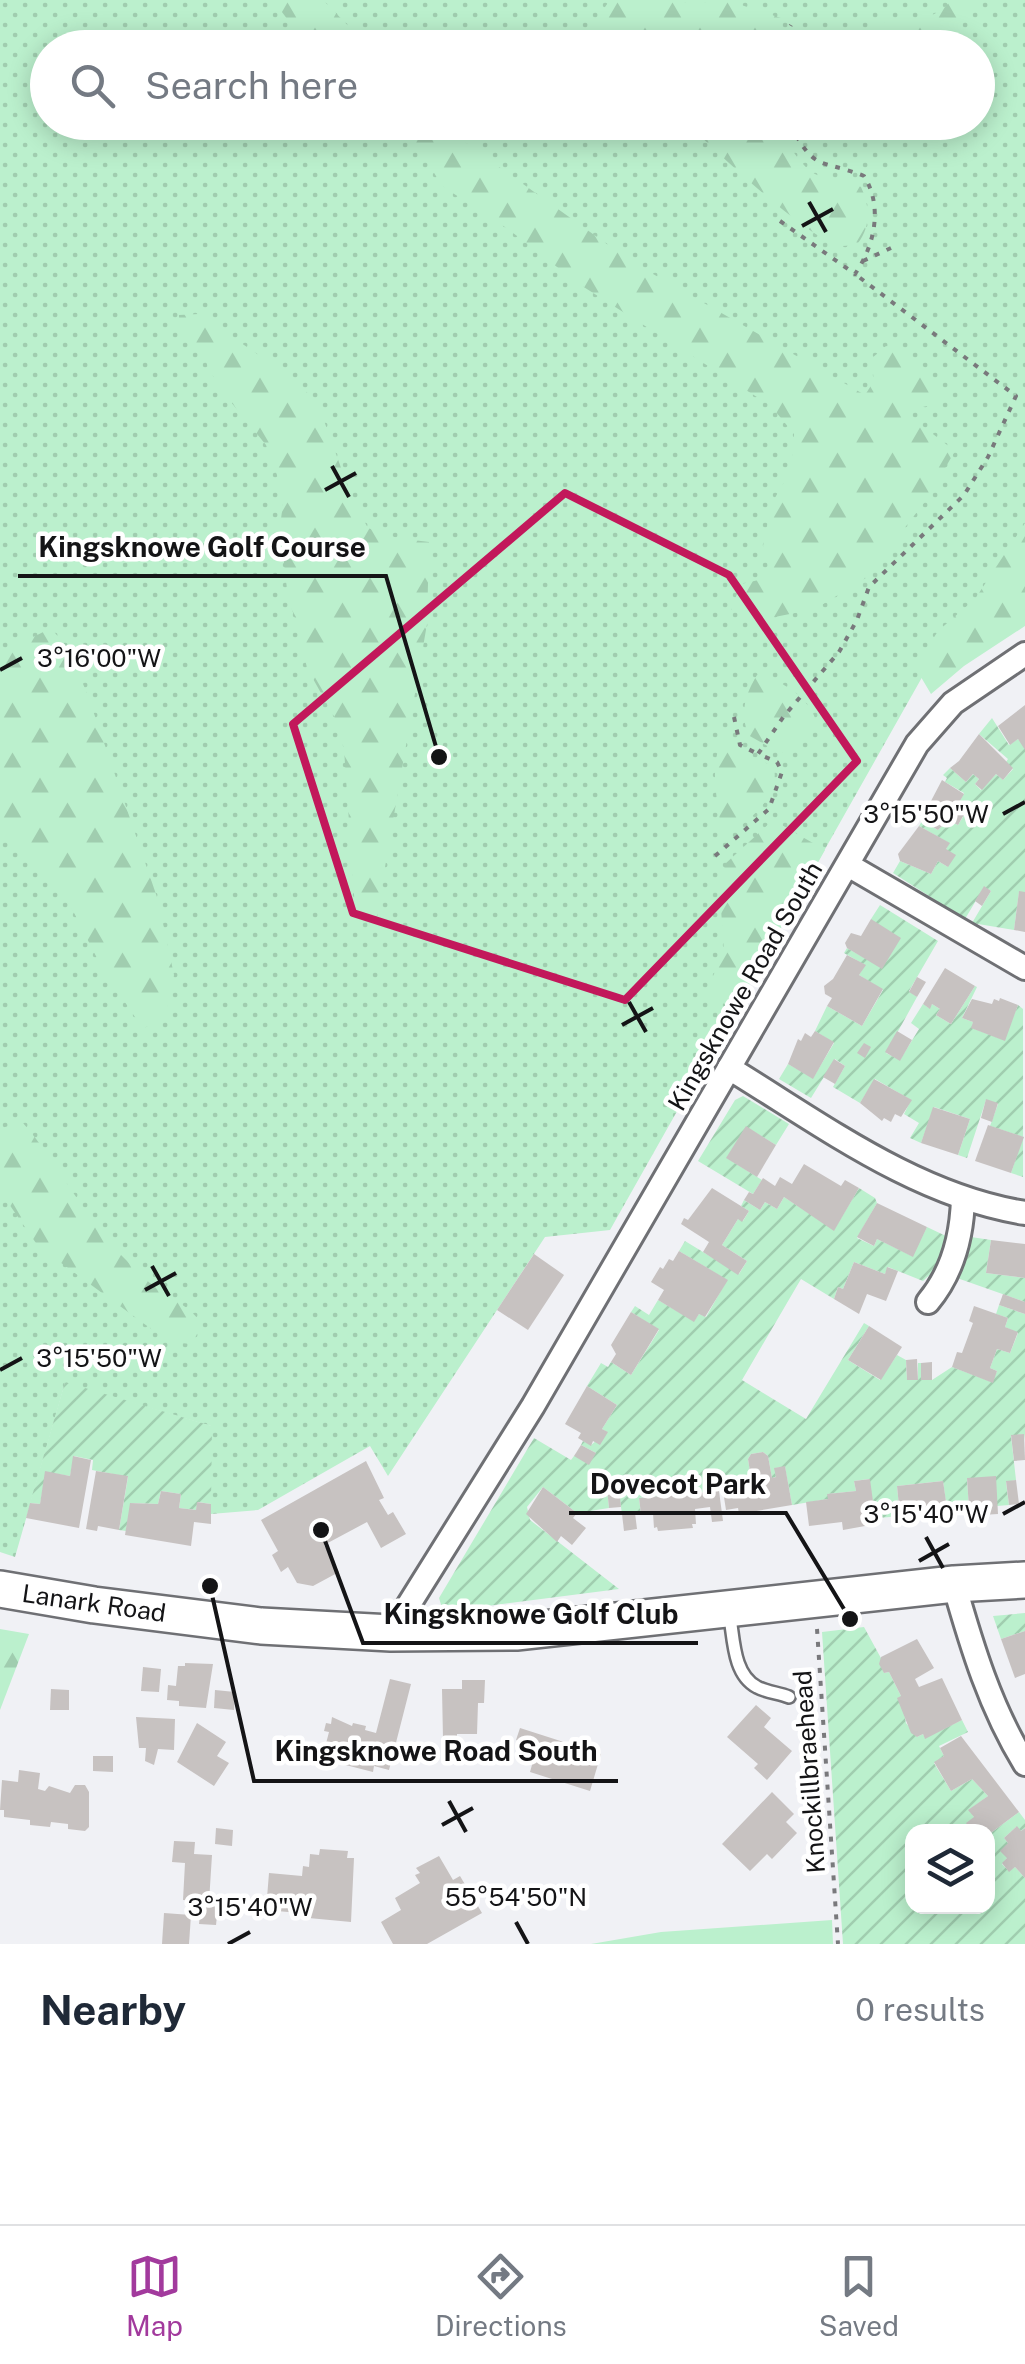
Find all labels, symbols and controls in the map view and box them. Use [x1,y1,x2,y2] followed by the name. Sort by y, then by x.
[30,30,995,140] search box
[65,58,120,113] icon: search
[145,63,358,108] text: Search here
[18,518,386,576] callout: Kingsknowe Golf Course
[38,530,366,563] text: Kingsknowe Golf Course
[37,643,161,673] text: 3°16'00"W
[863,799,989,829] text: 3°15'50"W
[661,856,829,1116] street label: Kingsknowe Road South
[36,1343,162,1373] text: 3°15'50"W
[569,1455,786,1513] callout: Dovecot Park
[590,1467,766,1500] text: Dovecot Park
[863,1499,989,1529] text: 3°15'40"W
[20,1578,168,1628] street label: Lanark Road
[363,1585,698,1643] callout: Kingsknowe Golf Club
[383,1597,679,1630] text: Kingsknowe Golf Club
[787,1669,831,1875] street label: Knockillbraehead
[254,1723,618,1781] callout: Kingsknowe Road South
[274,1734,598,1767] text: Kingsknowe Road South
[905,1824,995,1914] map controls
[905,1824,995,1914] button: layers
[445,1882,587,1912] text: 55°54'50"N
[187,1892,313,1922] text: 3°15'40"W
[40,1985,186,2034] text: Nearby
[855,1991,985,2028] text: 0 results
[126,2249,183,2342] tab: Map
[435,2249,567,2342] tab: Directions
[819,2249,899,2342] tab: Saved

